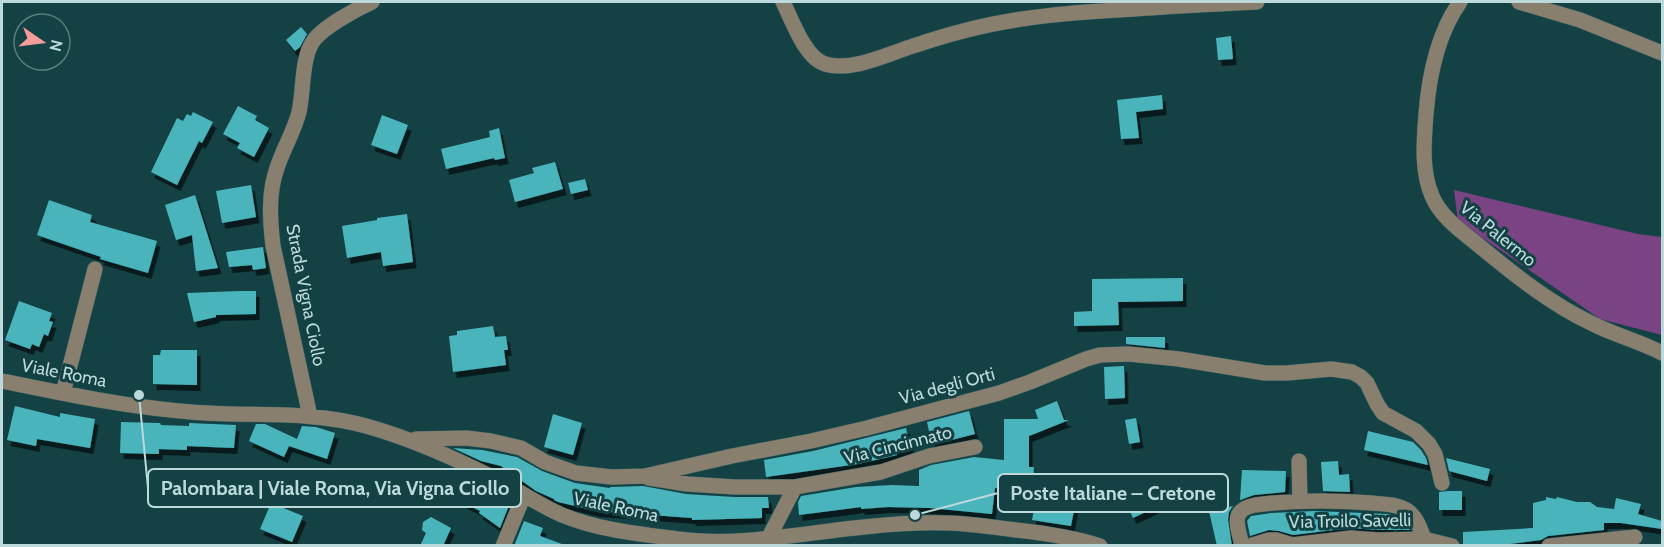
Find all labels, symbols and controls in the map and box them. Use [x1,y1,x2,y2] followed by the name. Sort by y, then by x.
[12,12,72,72] north arrow
[45,38,67,53] text: N
[1455,197,1541,271] street label: Via Palermo
[281,222,331,368] street label: Strada Vigna Ciollo
[19,354,109,392] street label: Viale Roma
[897,363,997,409] street label: Via degli Orti
[842,421,954,469] street label: Via Cincinnato
[148,469,521,507] callout: Palombara | Viale Roma, Via Vigna Ciollo
[998,474,1228,512] callout: Poste Italiane – Cretone
[161,476,509,500] text: Palombara | Viale Roma, Via Vigna Ciollo
[1010,481,1216,505] text: Poste Italiane – Cretone
[571,487,661,527] street label: Viale Roma
[1289,509,1411,533] street label: Via Troilo Savelli

